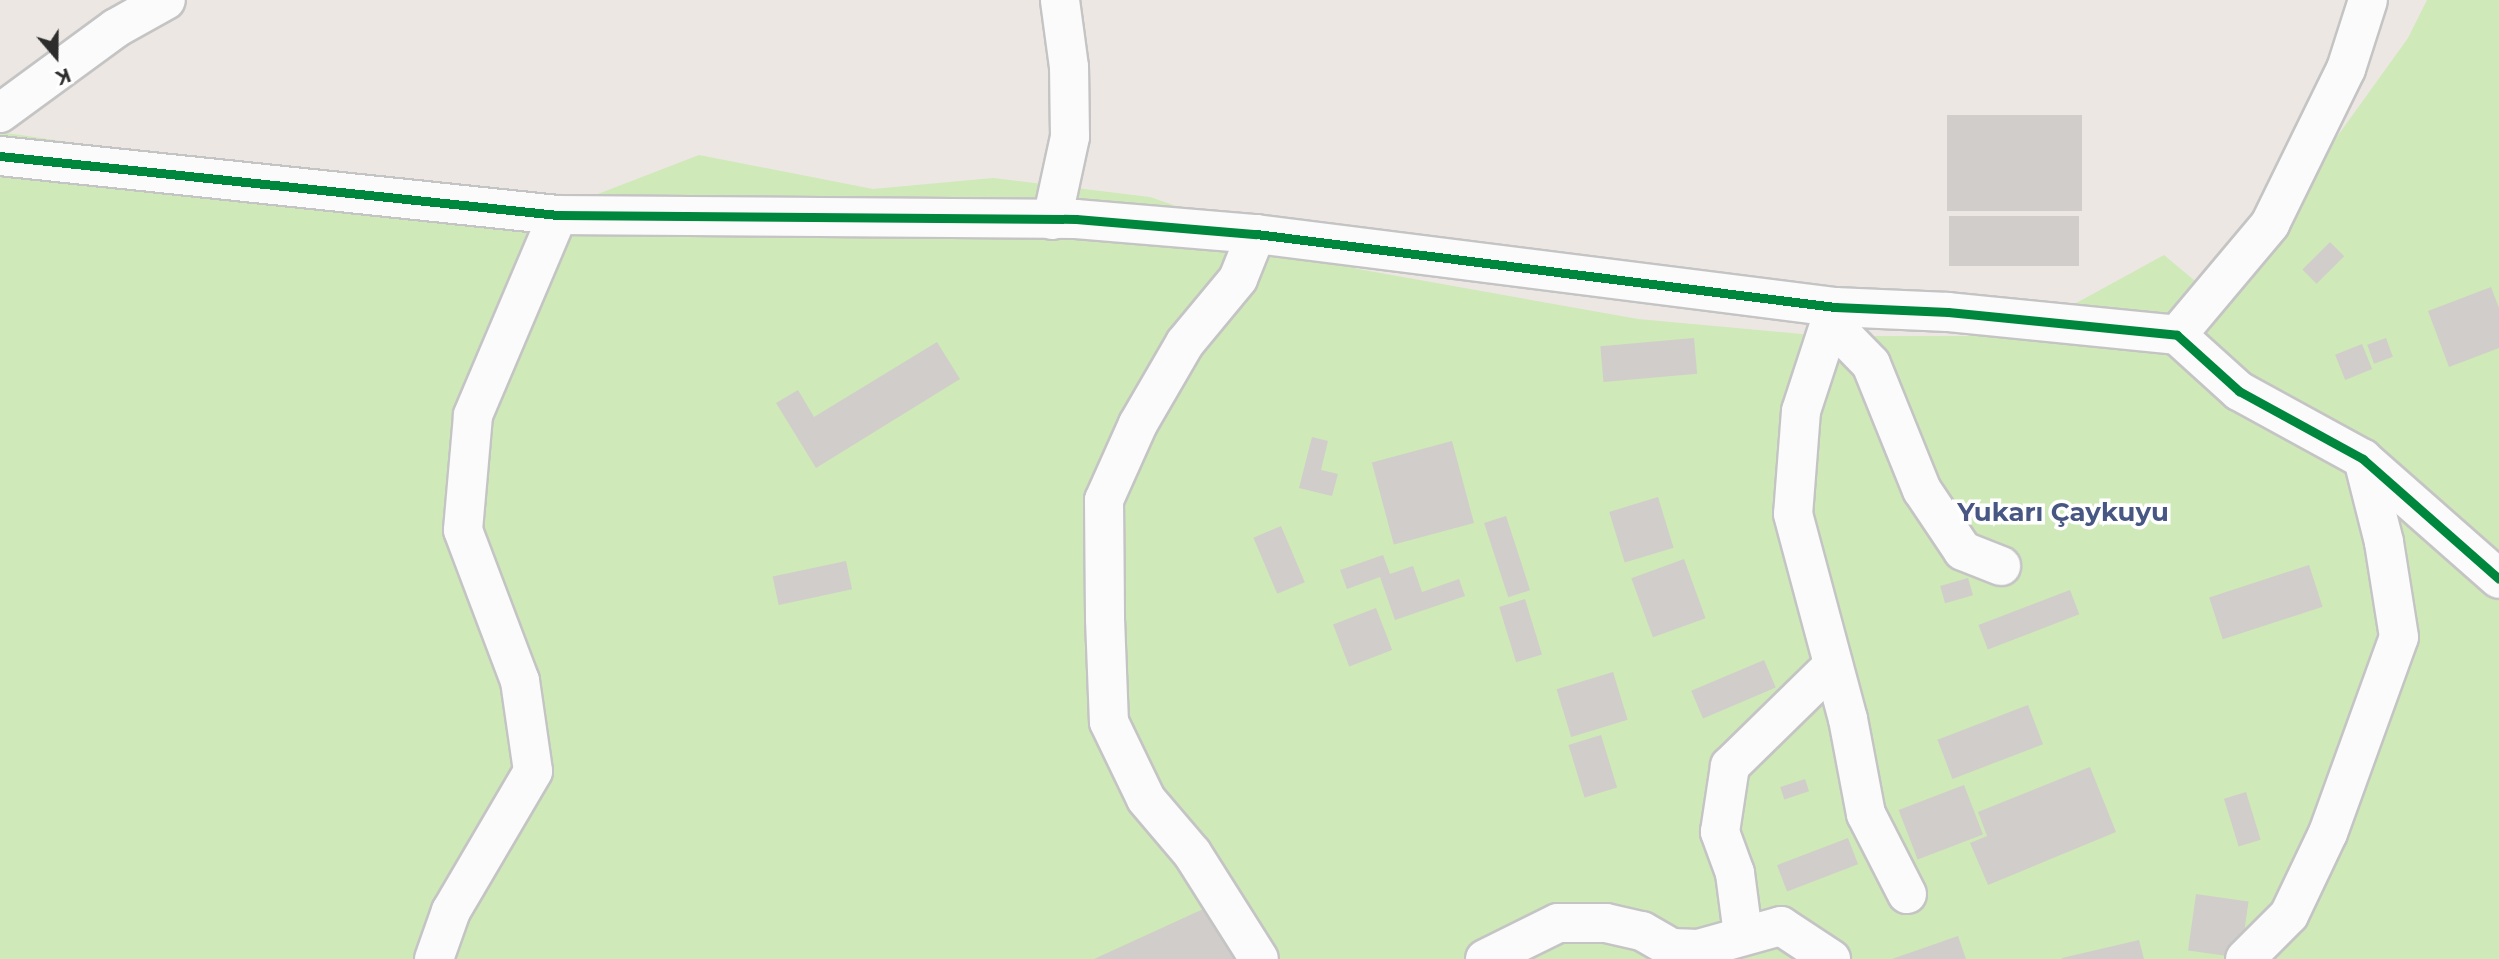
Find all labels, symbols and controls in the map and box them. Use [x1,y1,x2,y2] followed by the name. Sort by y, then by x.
[21,21,91,91] north arrow
[53,63,74,89] text: K
[1957,497,2169,529] district label: Yukarı Çaykuyu

